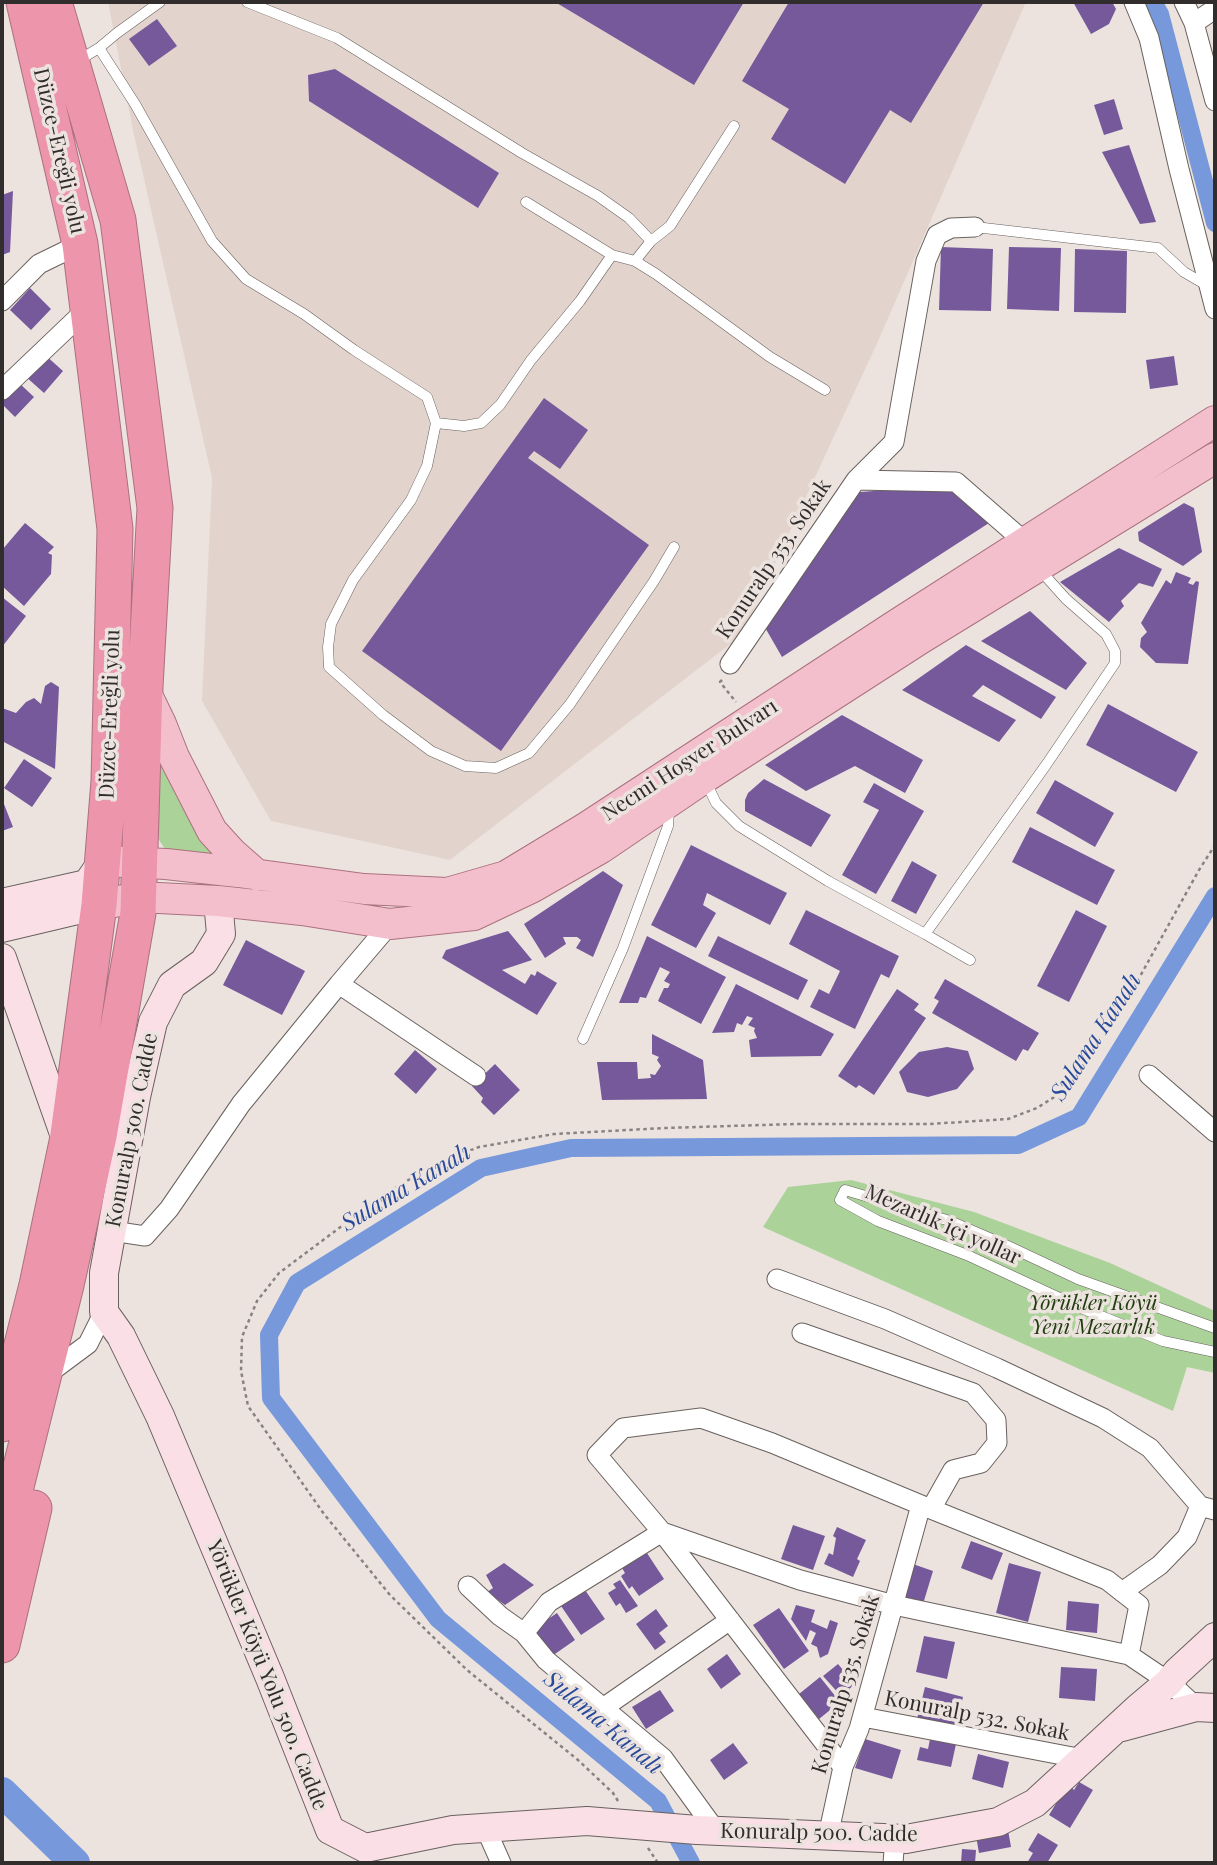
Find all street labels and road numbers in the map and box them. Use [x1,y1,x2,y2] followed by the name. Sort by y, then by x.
[28,66,90,236] street label: Düzce-Ereğli yolu
[711,474,837,644] street label: Konuralp 353. Sokak
[94,629,126,799] street label: Düzce-Ereğli yolu
[597,694,783,826] street label: Necmi Hoşver Bulvarı
[101,1031,163,1229] street label: Konuralp 500. Cadde
[861,1179,1025,1271] street label: Mezarlık içi yollar
[201,1536,333,1814] street label: Yörükler Köyü Yolu 500. Cadde
[807,1591,885,1777] street label: Konuralp 535. Sokak
[882,1686,1072,1746] street label: Konuralp 532. Sokak
[720,1819,918,1847] street label: Konuralp 500. Cadde

